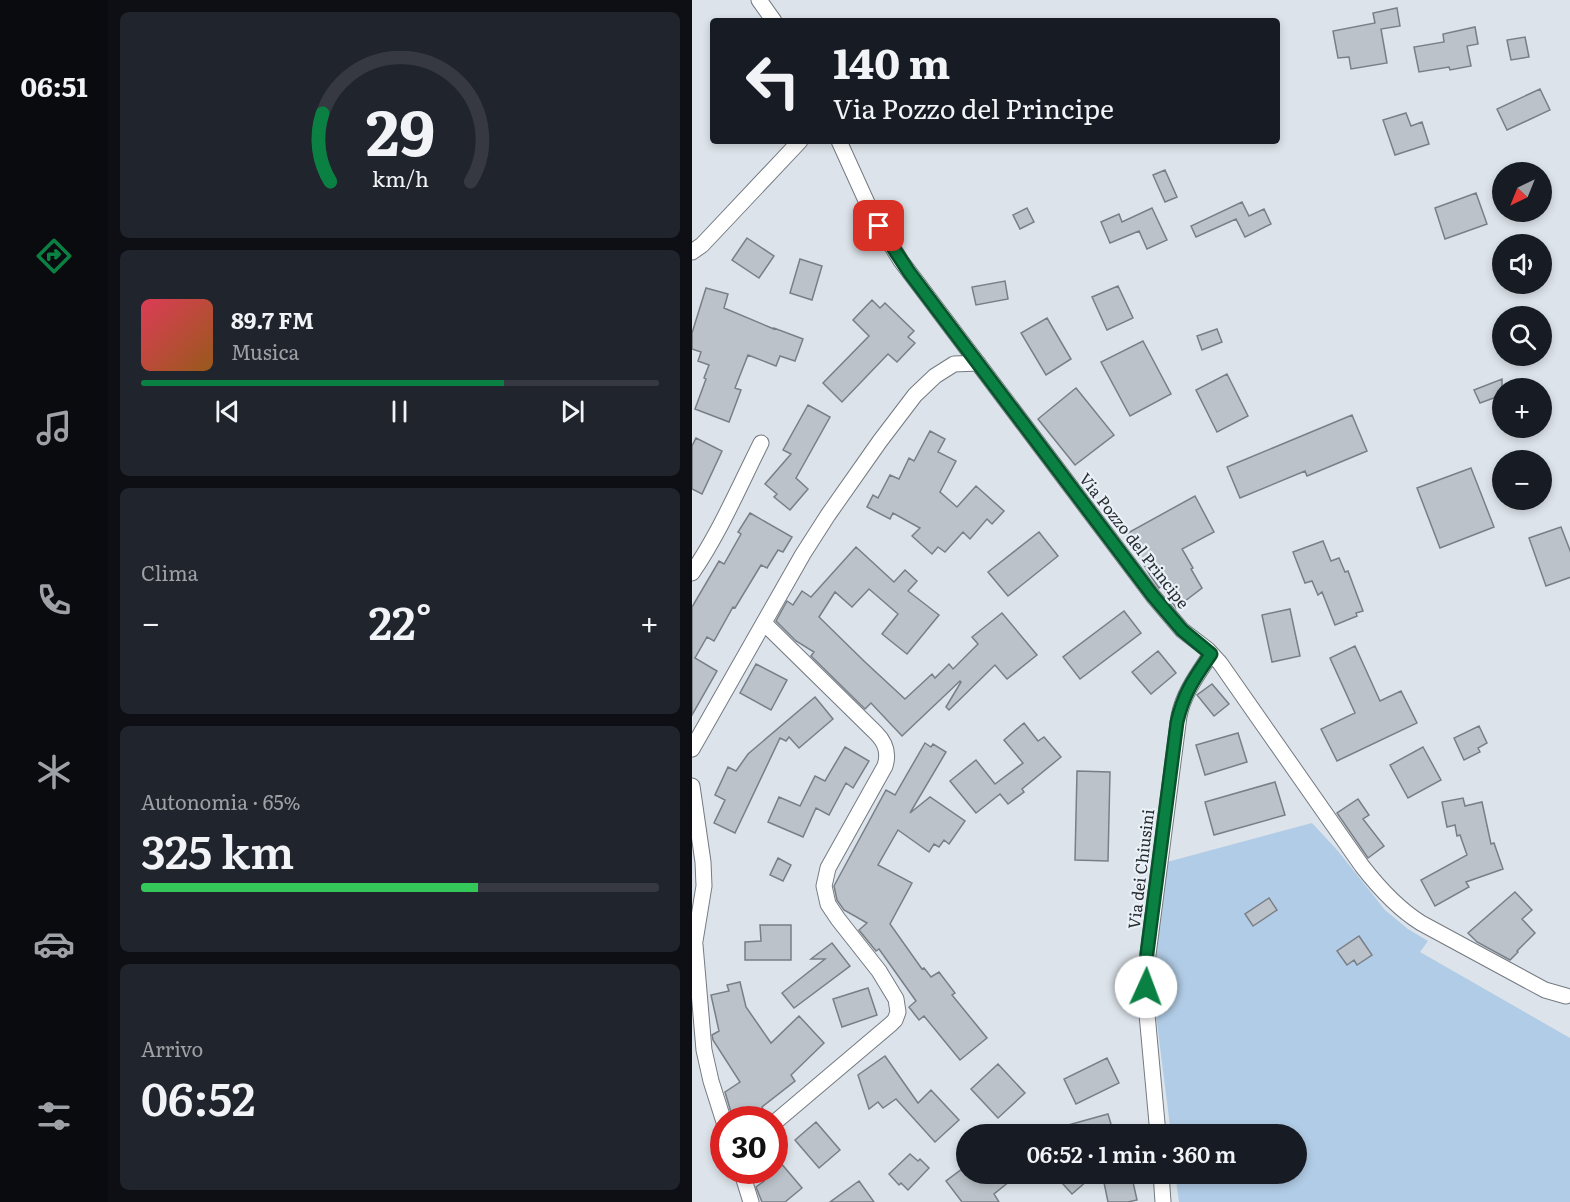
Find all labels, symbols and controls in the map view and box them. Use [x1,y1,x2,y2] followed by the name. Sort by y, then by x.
[833,30,950,92] text: 140 m
[734,42,812,120] icon: left
[20,65,88,105] text: 06:51
[365,83,435,175] text: 29
[833,87,1114,127] text: Via Pozzo del Principe
[371,162,429,194] text: km/h
[1492,162,1552,222] north arrow
[1492,162,1552,510] map controls
[853,200,904,251] pin
[862,209,895,242] icon: arrive
[1492,234,1552,294] button: sound
[33,235,75,277] icon: directions
[231,303,314,336] text: 89.7 FM
[1492,306,1552,366] button: search
[231,336,299,366] text: Musica
[1492,378,1552,438] button: +
[211,395,244,428] icon: previous
[383,395,416,428] icon: pause
[556,395,589,428] icon: next
[33,407,75,449] icon: music
[1492,450,1552,510] button: −
[1074,467,1196,613] street label: Via Pozzo del Principe
[141,557,198,587] text: Clima
[33,579,75,621] icon: phone
[368,587,432,654] text: 22°
[141,596,160,645] text: −
[640,596,659,645] text: +
[33,751,75,793] icon: climate
[141,786,301,816] text: Autonomia · 65%
[1121,808,1159,930] street label: Via dei Chiusini
[141,816,294,883] text: 325 km
[33,923,75,965] icon: car
[1114,955,1178,1019] position arrow
[141,1033,203,1063] text: Arrivo
[141,1063,255,1130] text: 06:52
[33,1095,75,1137] icon: filters
[710,1106,788,1184] speed limit sign: 30
[1027,1137,1236,1170] text: 06:52 · 1 min · 360 m

